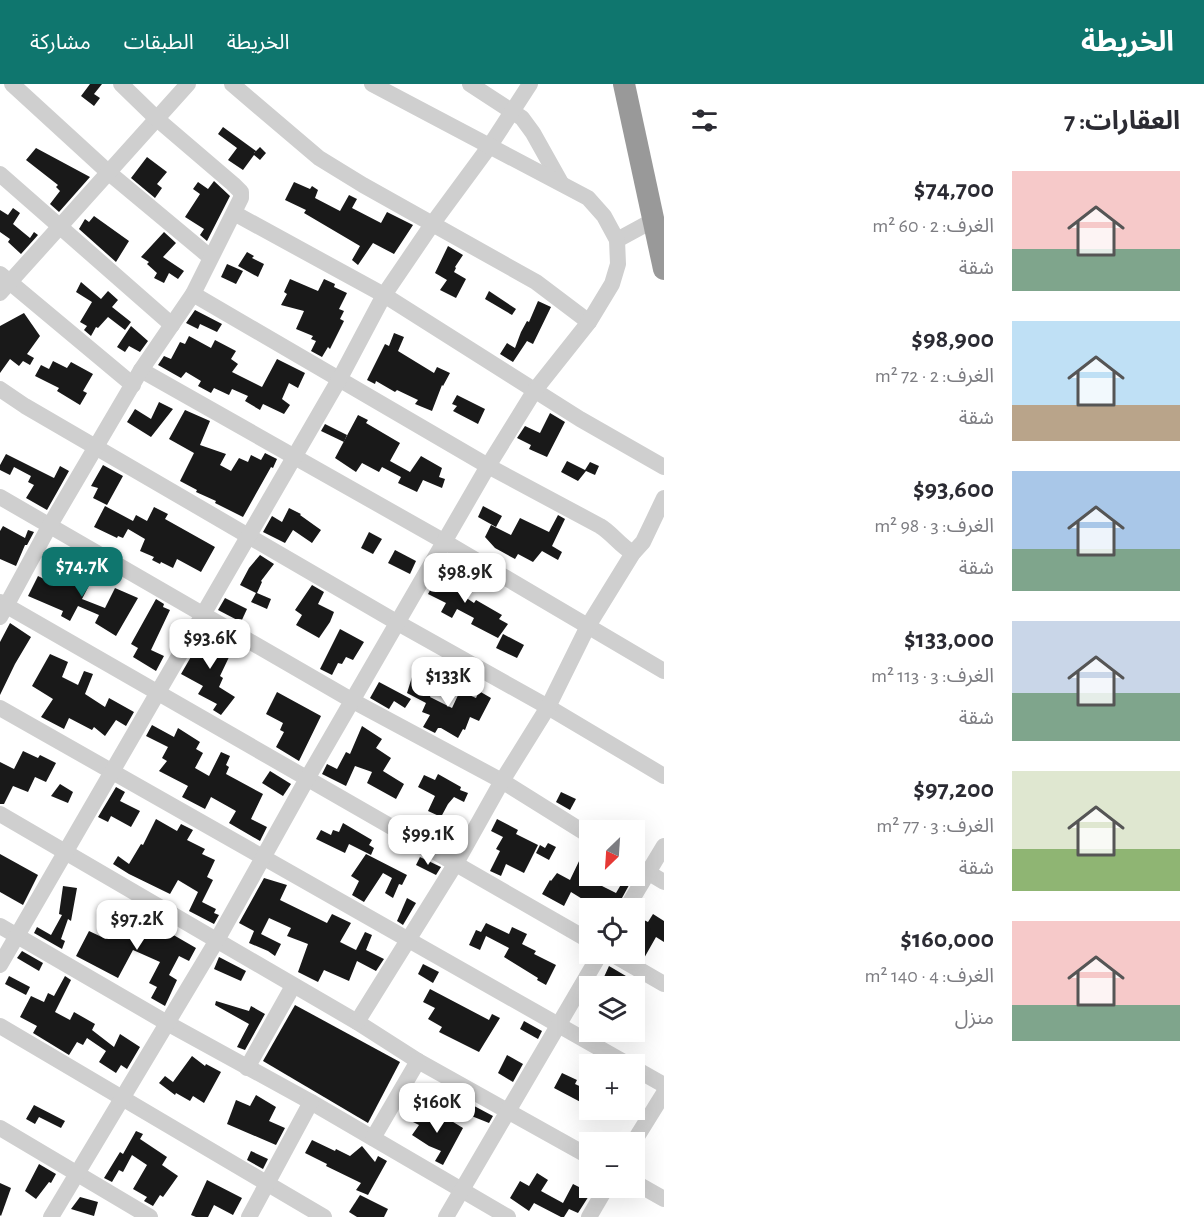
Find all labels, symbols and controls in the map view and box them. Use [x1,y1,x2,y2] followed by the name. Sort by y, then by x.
[1081,29,1174,57] text: الخريطة
[30,32,91,53] text: مشاركة
[124,32,194,53] text: الطبقات
[227,32,290,53] text: الخريطة
[688,104,721,137] icon: filters
[1064,108,1180,134] text: العقارات: 7
[914,176,994,202] text: $74,700
[1060,195,1132,267] icon: home
[872,216,994,236] text: الغرف: 2 · 60 m²
[959,258,994,278] text: شقة
[911,326,994,352] text: $98,900
[1060,345,1132,417] icon: home
[875,366,994,386] text: الغرف: 2 · 72 m²
[959,408,994,428] text: شقة
[913,476,994,502] text: $93,600
[1060,495,1132,567] icon: home
[874,516,994,536] text: الغرف: 3 · 98 m²
[33,547,131,598] pin: $74.7K
[416,553,514,604] pin: $98.9K
[56,556,108,576] text: $74.7K
[959,558,994,578] text: شقة
[438,562,492,582] text: $98.9K
[161,619,259,670] pin: $93.6K
[904,626,994,652] text: $133,000
[183,628,237,648] text: $93.6K
[1060,645,1132,717] icon: home
[406,657,490,708] pin: $133K
[425,666,471,686] text: $133K
[871,666,994,686] text: الغرف: 3 · 113 m²
[959,708,994,728] text: شقة
[913,776,994,802] text: $97,200
[1060,795,1132,867] icon: home
[379,815,477,866] pin: $99.1K
[876,816,994,836] text: الغرف: 3 · 77 m²
[579,820,645,886] north arrow
[579,820,645,1198] map controls
[402,824,454,844] text: $99.1K
[959,858,994,878] text: شقة
[579,898,645,964] button: locate
[88,900,186,951] pin: $97.2K
[111,909,163,929] text: $97.2K
[900,926,994,952] text: $160,000
[1060,945,1132,1017] icon: home
[865,966,994,986] text: الغرف: 4 · 140 m²
[579,976,645,1042] button: layers
[955,1008,994,1028] text: منزل
[579,1054,645,1120] button: +
[395,1083,479,1134] pin: $160K
[413,1092,461,1112] text: $160K
[579,1132,645,1198] button: −

